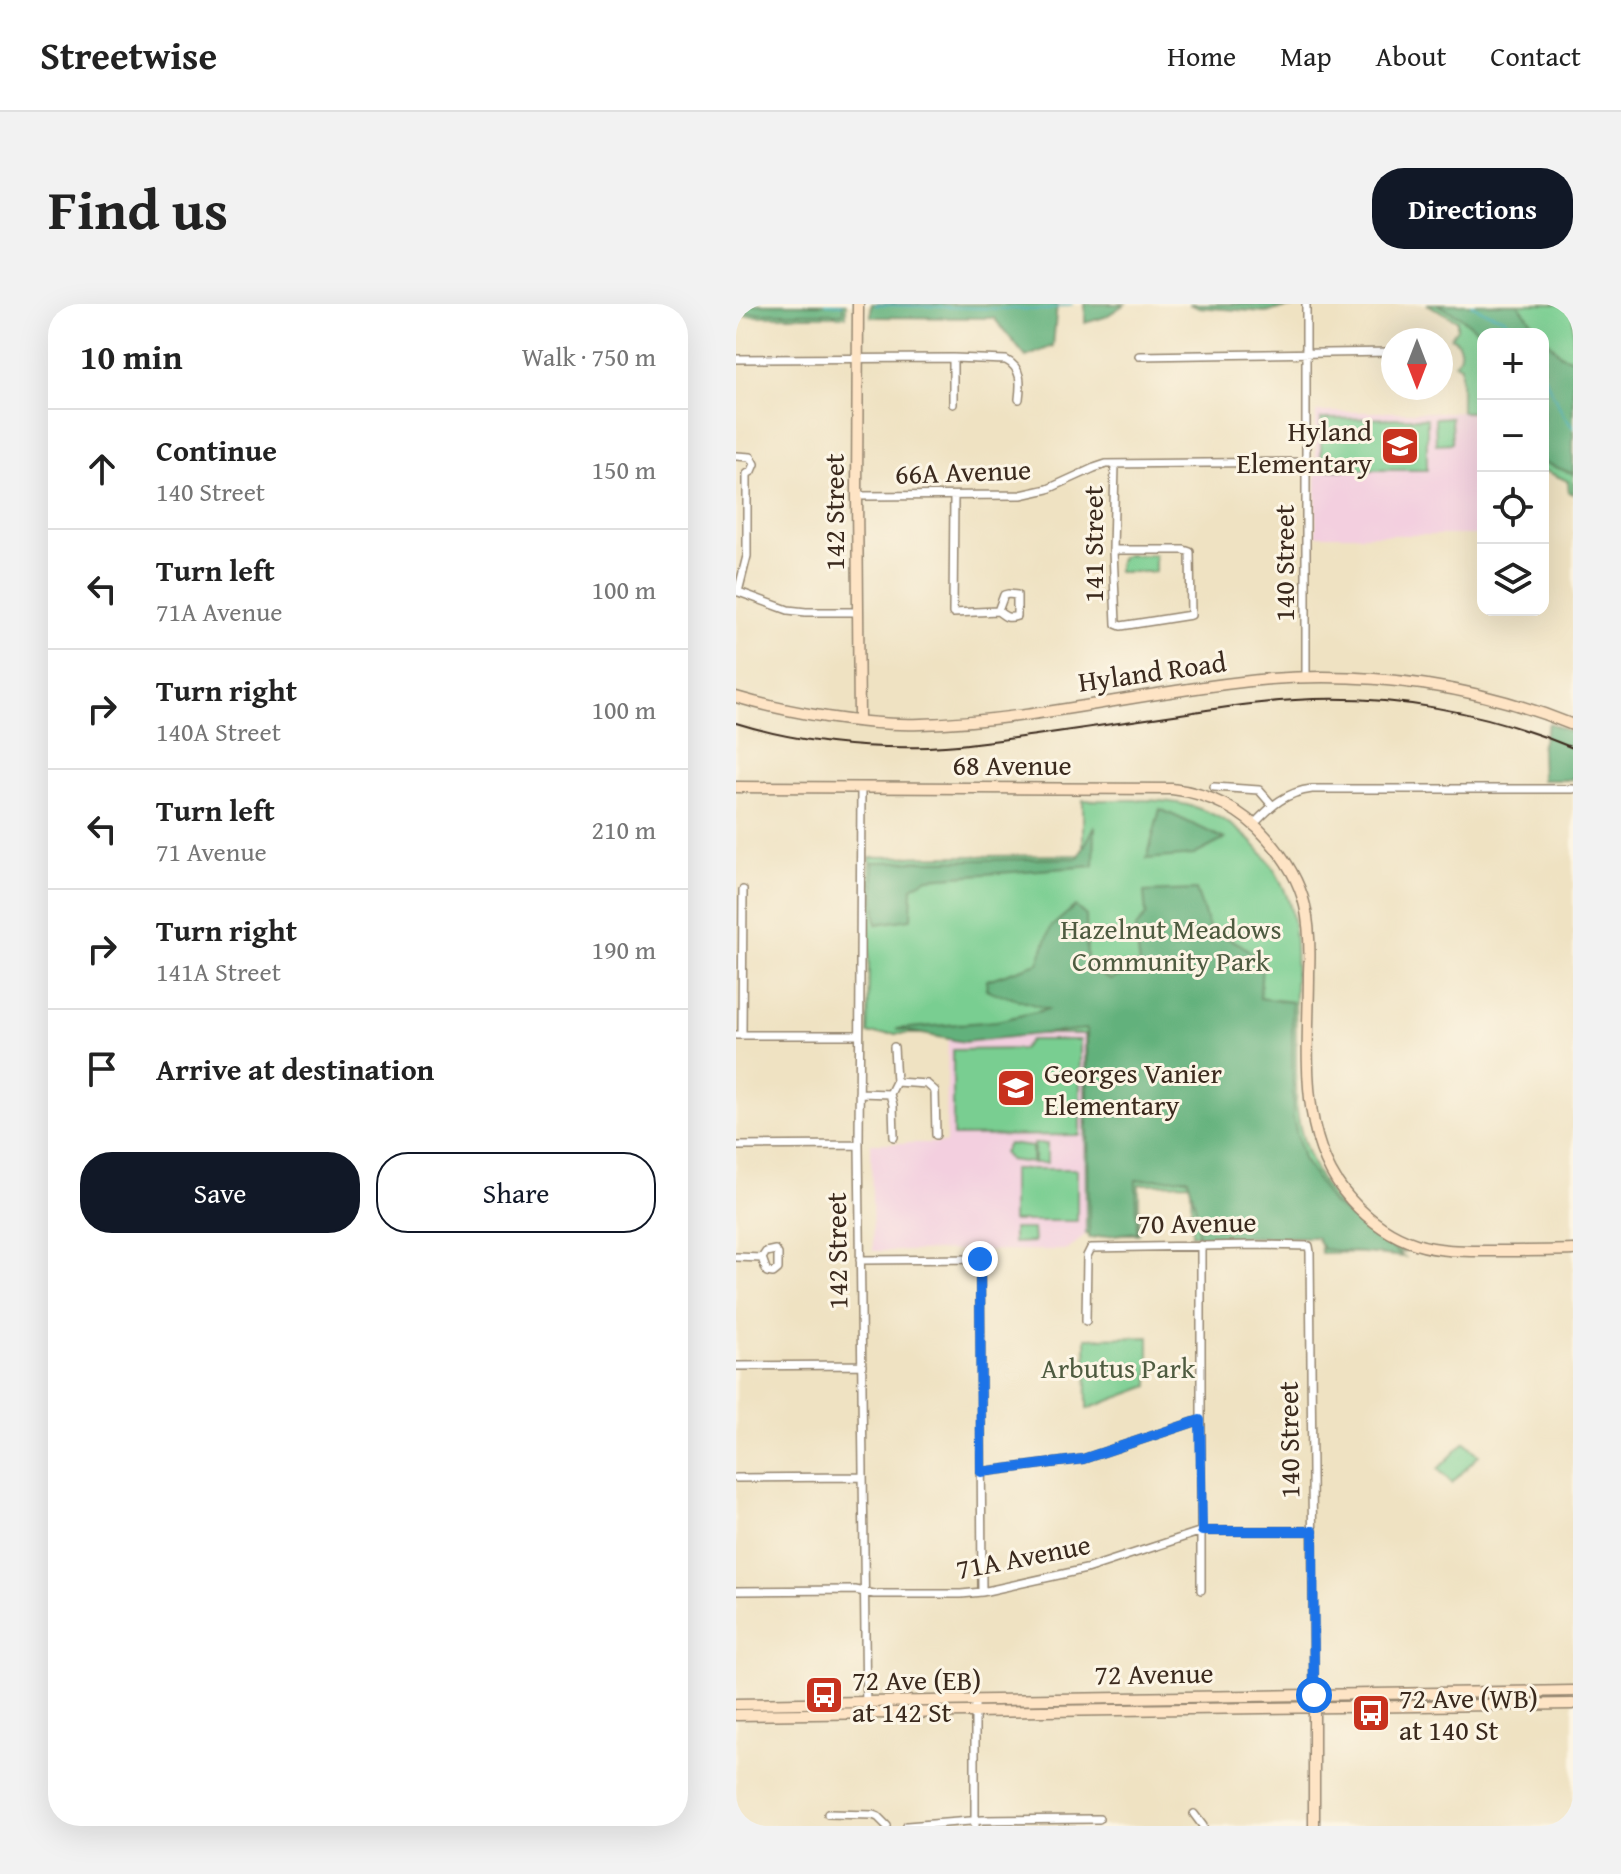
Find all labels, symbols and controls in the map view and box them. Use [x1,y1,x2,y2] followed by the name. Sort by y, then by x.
[40,27,217,83] text: Streetwise
[1167,35,1236,76] text: Home
[1280,35,1332,76] text: Map
[1376,35,1446,76] text: About
[1490,35,1581,76] text: Contact
[48,167,228,250] text: Find us
[1372,168,1573,249] button: Directions
[1381,328,1453,400] north arrow
[1477,328,1549,616] map controls
[1477,328,1549,400] button: +
[80,332,182,381] text: 10 min
[522,337,656,376] text: Walk · 750 m
[1477,400,1549,472] button: −
[1236,410,1372,483] place label: Hyland Elementary
[1379,425,1421,467] school or university icon: Hyland Elementary
[156,428,277,472] text: Continue
[80,447,124,491] icon: ahead
[894,448,1032,494] street label: 66A Avenue
[591,450,656,489] text: 150 m
[813,453,854,571] street label: 142 Street
[156,472,265,511] text: 140 Street
[1477,472,1549,544] button: locate
[1072,485,1113,603] street label: 141 Street
[1263,504,1304,622] street label: 140 Street
[1477,544,1549,616] button: layers
[156,548,275,592] text: Turn left
[80,567,124,611] icon: left
[591,570,656,609] text: 100 m
[156,592,282,631] text: 71A Avenue
[1075,640,1229,702] street label: Hyland Road
[156,668,297,712] text: Turn right
[80,687,124,731] icon: right
[591,690,656,729] text: 100 m
[156,712,281,751] text: 140A Street
[952,744,1072,785] street label: 68 Avenue
[156,788,275,832] text: Turn left
[80,807,124,851] icon: left
[591,810,656,849] text: 210 m
[156,832,267,871] text: 71 Avenue
[156,908,297,952] text: Turn right
[1060,908,1282,981] park label: Hazelnut Meadows Community Park
[80,927,124,971] icon: right
[591,930,656,969] text: 190 m
[156,952,281,991] text: 141A Street
[80,1047,124,1091] icon: arrive
[156,1047,434,1091] text: Arrive at destination
[1044,1052,1222,1125] place label: Georges Vanier Elementary
[995,1067,1037,1109] school or university icon: Georges Vanier Elementary
[80,1152,360,1233] button: Save
[376,1152,656,1233] button: Share
[814,1192,858,1310] street label: 142 Street
[1137,1200,1257,1244] street label: 70 Avenue
[962,1241,998,1277] route end
[1041,1347,1196,1388] park label: Arbutus Park
[1266,1381,1310,1499] street label: 140 Street
[952,1523,1094,1589] street label: 71A Avenue
[1094,1651,1214,1695] street label: 72 Avenue
[852,1659,981,1732] place label: 72 Ave (EB) at 142 St
[803,1674,845,1716] bus stop icon: 72 Ave (EB) at 142 St
[1296,1677,1332,1713] route start
[1399,1677,1538,1750] place label: 72 Ave (WB) at 140 St
[1350,1692,1392,1734] bus stop icon: 72 Ave (WB) at 140 St

